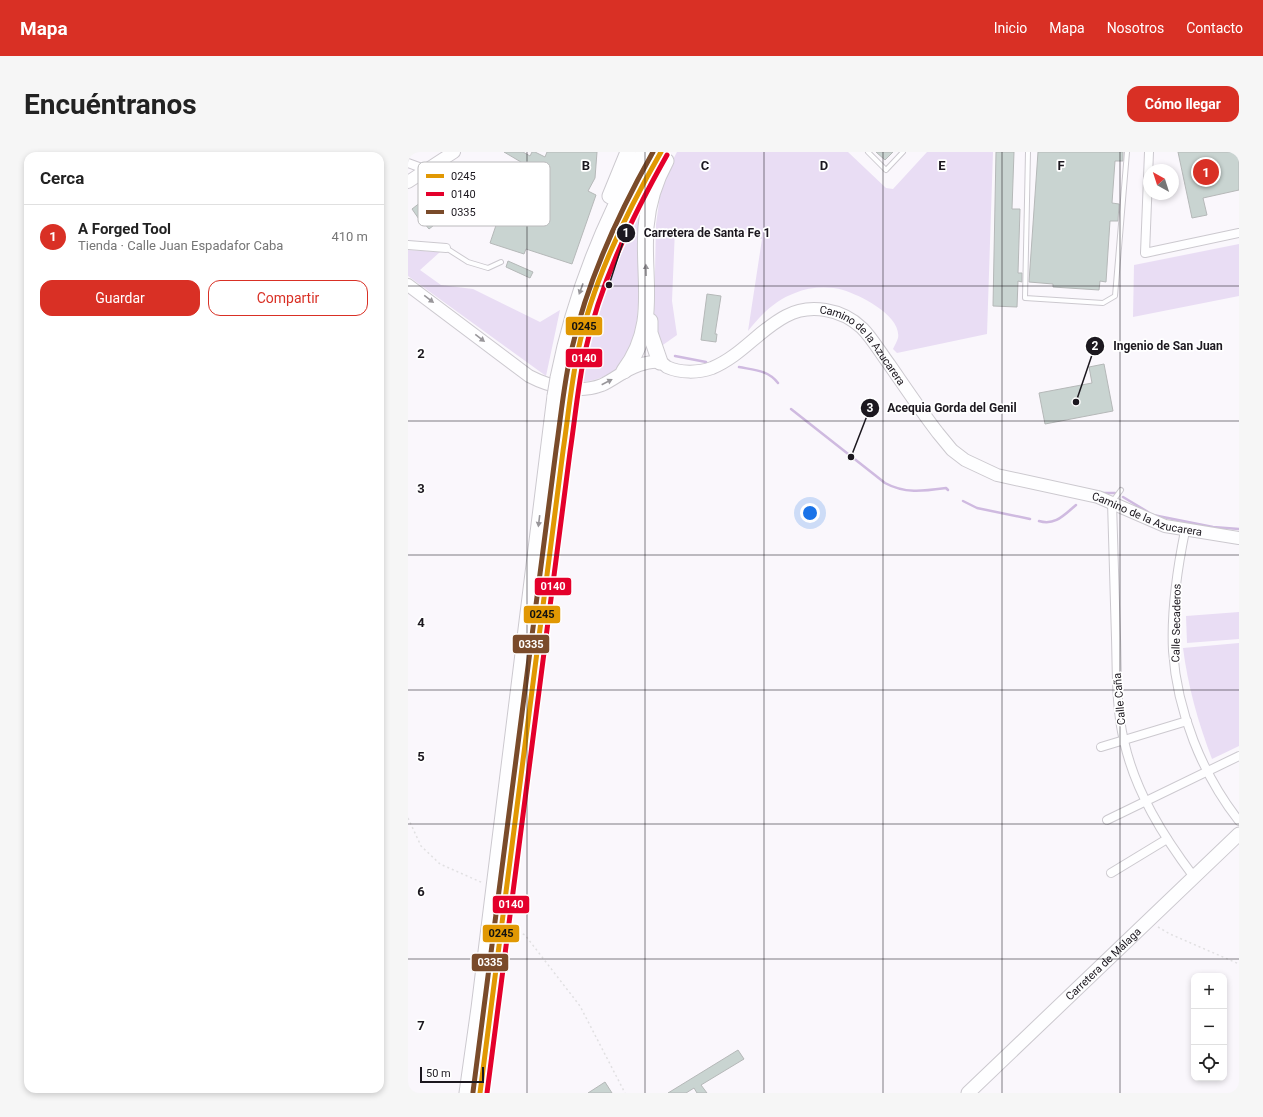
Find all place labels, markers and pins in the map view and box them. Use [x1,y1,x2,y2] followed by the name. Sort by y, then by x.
[1193,157,1219,187] pin: 1
[616,221,779,245] callout: Carretera de Santa Fe 1
[1085,334,1231,358] callout: Ingenio de San Juan
[860,396,1025,420] callout: Acequia Gorda del Genil

